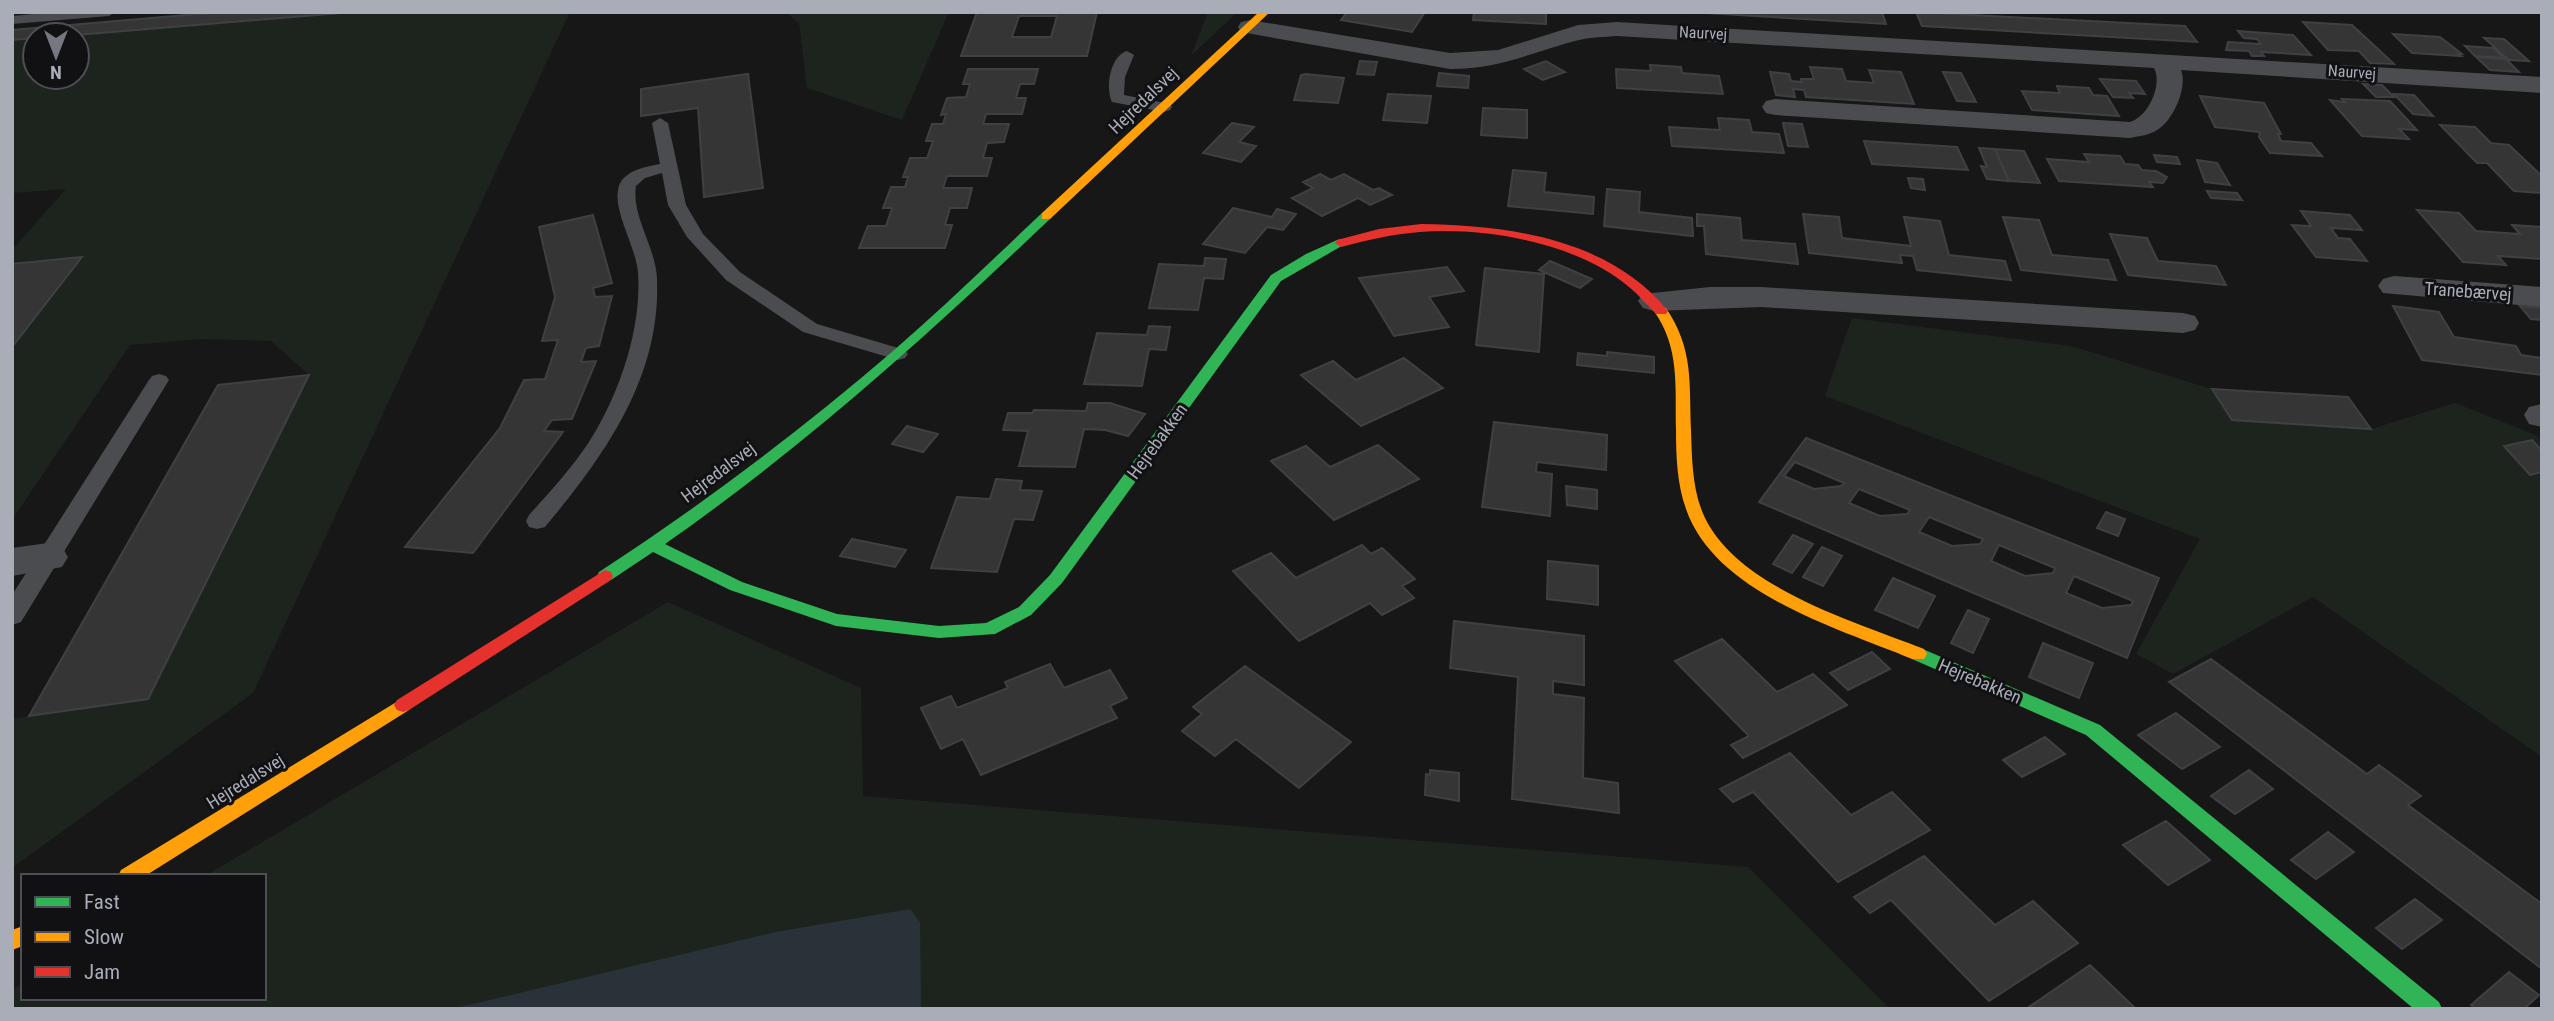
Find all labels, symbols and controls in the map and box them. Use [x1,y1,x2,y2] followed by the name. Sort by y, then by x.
[21,21,91,91] north arrow
[1678,22,1728,44] street label: Naurvej
[50,61,62,84] text: N
[2327,61,2377,83] street label: Naurvej
[1104,62,1182,138] street label: Hejredalsvej
[2424,277,2512,305] street label: Tranebærvej
[1123,399,1191,483] street label: Hejrebakken
[677,437,759,507] street label: Hejredalsvej
[1935,654,2025,708] street label: Hejrebakken
[202,749,288,813] street label: Hejredalsvej
[21,874,266,1000] legend
[84,890,120,914] text: Fast
[84,925,124,949] text: Slow
[84,960,120,984] text: Jam

